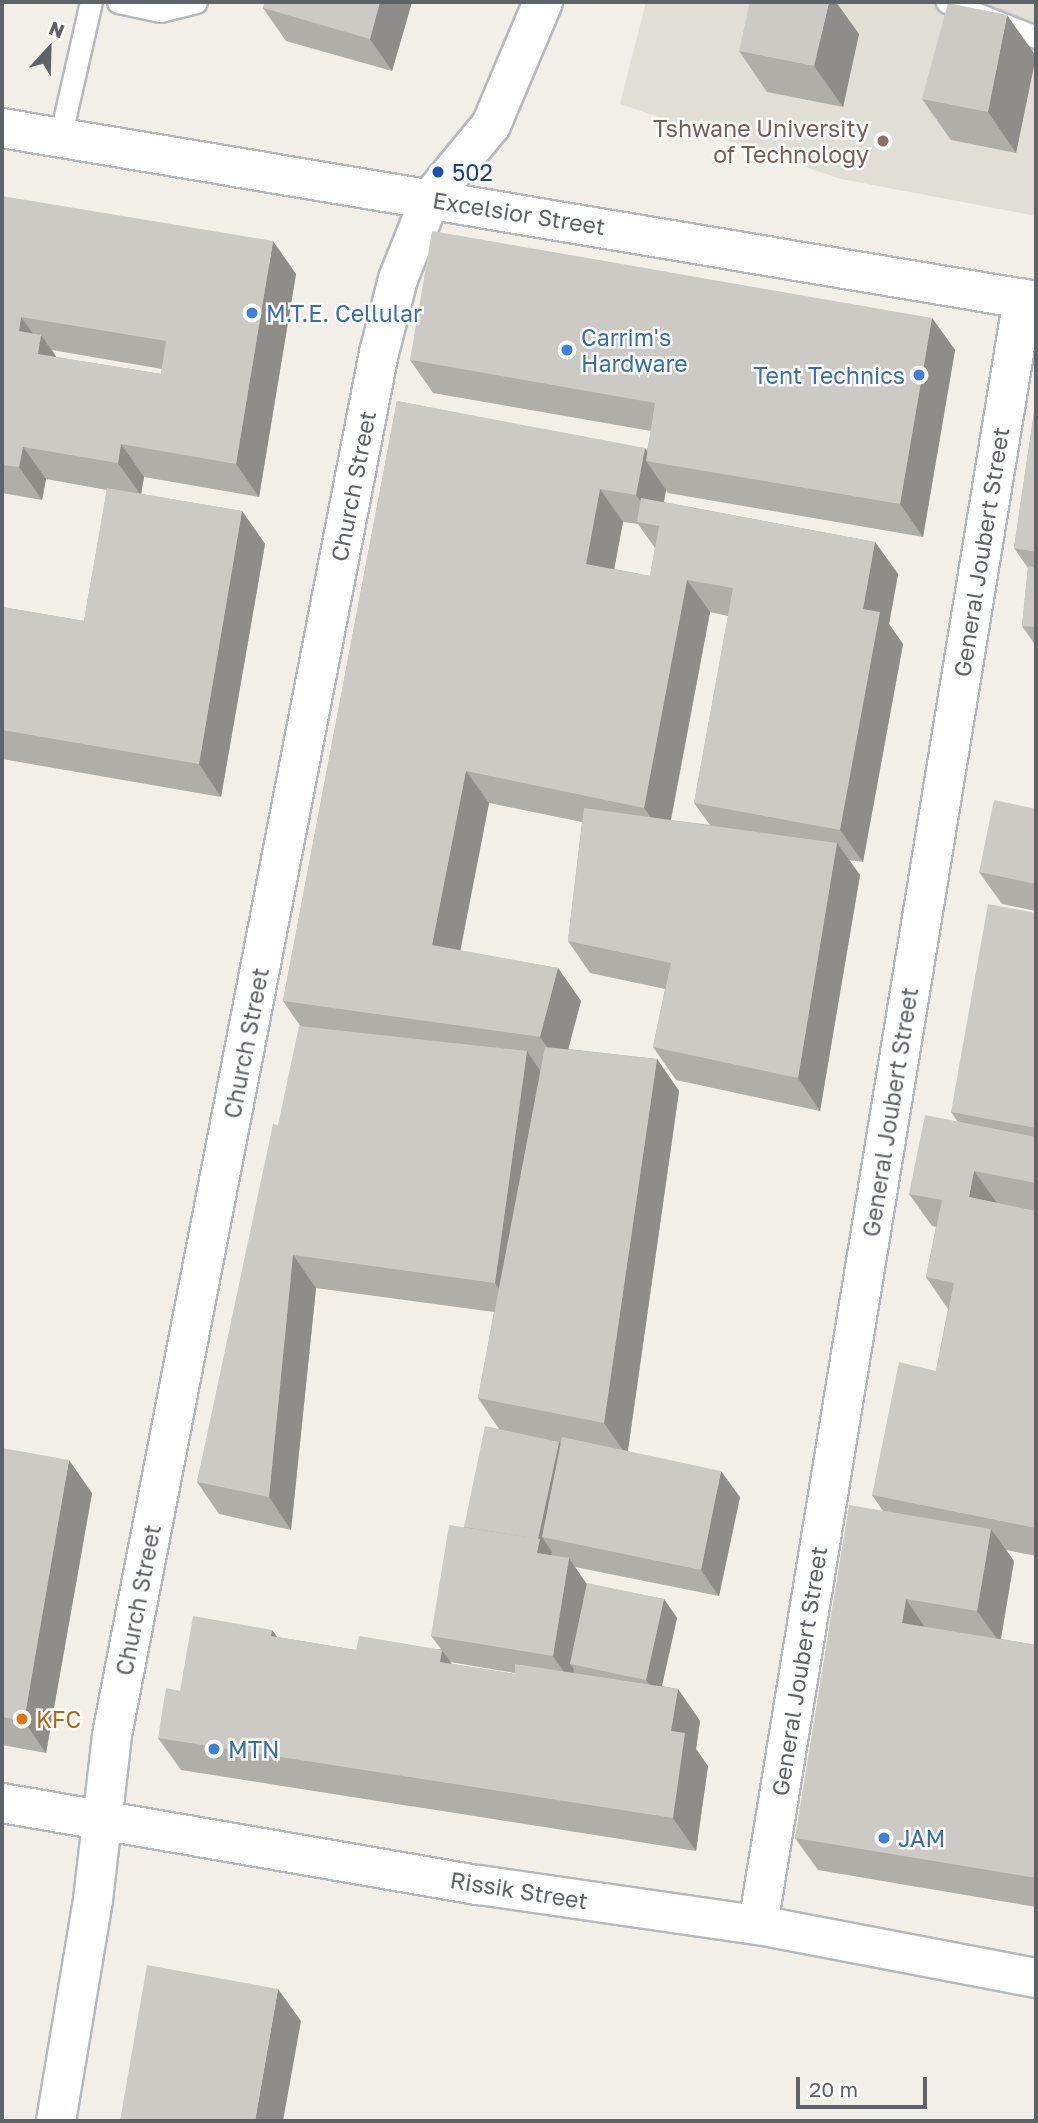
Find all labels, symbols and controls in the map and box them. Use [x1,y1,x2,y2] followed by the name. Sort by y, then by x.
[14,14,84,84] north arrow
[46,16,68,42] text: N
[653,114,869,168] place label: Tshwane University of Technology
[875,133,891,149] marker: Tshwane University of Technology
[452,158,493,186] place label: 502
[430,164,446,180] marker: 502
[431,186,607,240] street label: Excelsior Street
[266,299,422,327] place label: M.T.E. Cellular
[244,305,260,321] marker: M.T.E. Cellular
[581,323,688,377] place label: Carrim's Hardware
[559,342,575,358] marker: Carrim's Hardware
[753,361,905,389] place label: Tent Technics
[911,367,927,383] marker: Tent Technics
[325,408,381,564] street label: Church Street
[948,425,1014,679] street label: General Joubert Street
[218,965,274,1121] street label: Church Street
[857,985,923,1239] street label: General Joubert Street
[110,1522,166,1678] street label: Church Street
[766,1544,832,1798] street label: General Joubert Street
[36,1705,81,1733] place label: KFC
[14,1711,30,1727] marker: KFC
[228,1735,280,1763] place label: MTN
[206,1741,222,1757] marker: MTN
[898,1824,945,1852] place label: JAM
[876,1830,892,1846] marker: JAM
[448,1865,590,1915] street label: Rissik Street
[800,2064,931,2108] scale bar
[809,2076,858,2102] text: 20 m

